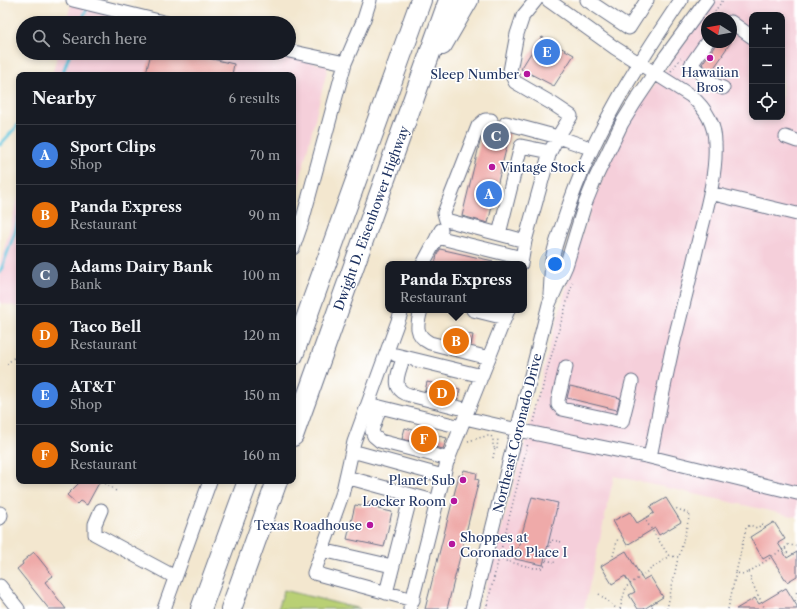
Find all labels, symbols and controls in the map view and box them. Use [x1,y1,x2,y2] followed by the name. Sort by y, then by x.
[701,12,737,48] north arrow
[749,12,785,120] map controls
[749,12,785,48] button: +
[16,16,296,60] search box
[30,27,52,49] icon: search
[62,29,147,48] text: Search here
[534,37,560,67] pin: E
[749,48,785,84] button: −
[705,53,715,63] marker: Hawaiian Bros
[681,64,739,95] place label: Hawaiian Bros
[430,66,520,82] place label: Sleep Number
[522,69,532,79] marker: Sleep Number
[749,84,785,120] button: locate
[32,88,96,108] text: Nearby
[229,90,280,106] text: 6 results
[483,121,509,151] pin: C
[330,123,412,313] street label: Dwight D. Eisenhower Highway
[70,137,156,156] text: Sport Clips
[40,147,50,163] text: A
[250,147,280,163] text: 70 m
[70,156,102,172] text: Shop
[499,159,586,175] place label: Vintage Stock
[487,162,497,172] marker: Vintage Stock
[476,179,502,209] pin: A
[70,197,182,216] text: Panda Express
[40,207,50,223] text: B
[249,207,280,223] text: 90 m
[70,216,137,232] text: Restaurant
[545,254,565,274] your location
[70,257,213,276] text: Adams Dairy Bank
[385,261,527,313] popup
[40,267,50,283] text: C
[242,267,280,283] text: 100 m
[400,270,512,289] text: Panda Express
[70,276,102,292] text: Bank
[400,289,467,305] text: Restaurant
[70,317,141,336] text: Taco Bell
[443,326,469,356] pin: B
[39,327,51,343] text: D
[243,327,280,343] text: 120 m
[70,336,137,352] text: Restaurant
[489,352,545,514] street label: Northeast Coronado Drive
[70,377,116,396] text: AT&T
[429,378,455,408] pin: D
[40,387,50,403] text: E
[244,387,280,403] text: 150 m
[70,396,102,412] text: Shop
[411,424,437,454] pin: F
[70,437,113,456] text: Sonic
[41,447,49,463] text: F
[243,447,280,463] text: 160 m
[70,456,137,472] text: Restaurant
[389,472,455,488] place label: Planet Sub
[458,475,468,485] marker: Planet Sub
[362,493,446,509] place label: Locker Room
[449,496,459,506] marker: Locker Room
[254,517,362,533] place label: Texas Roadhouse
[365,520,375,530] marker: Texas Roadhouse
[460,529,567,560] place label: Shoppes at Coronado Place I
[447,539,457,549] marker: Shoppes at Coronado Place I

